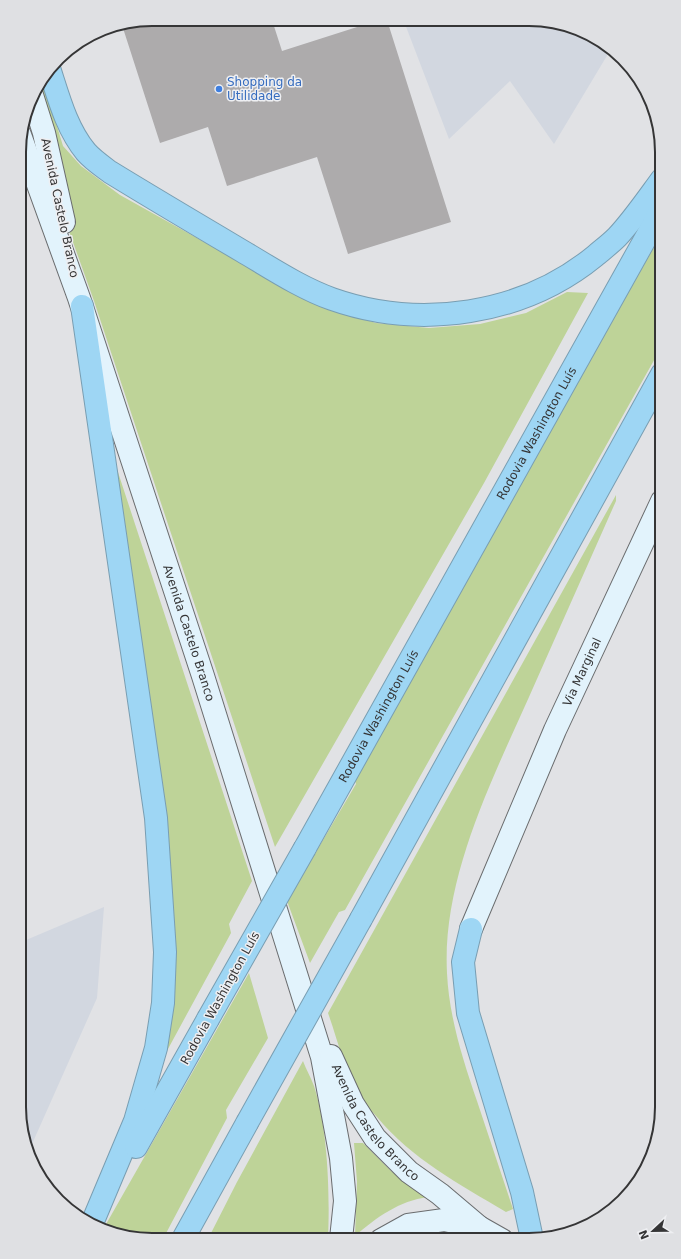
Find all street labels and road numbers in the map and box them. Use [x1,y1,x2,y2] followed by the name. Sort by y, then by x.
[38,137,82,279] street label: Avenida Castelo Branco
[494,364,579,502] street label: Rodovia Washington Luís
[160,563,217,703] street label: Avenida Castelo Branco
[560,635,604,709] street label: Via Marginal
[336,647,421,785] street label: Rodovia Washington Luís
[178,929,262,1067] street label: Rodovia Washington Luís
[329,1062,422,1184] street label: Avenida Castelo Branco

